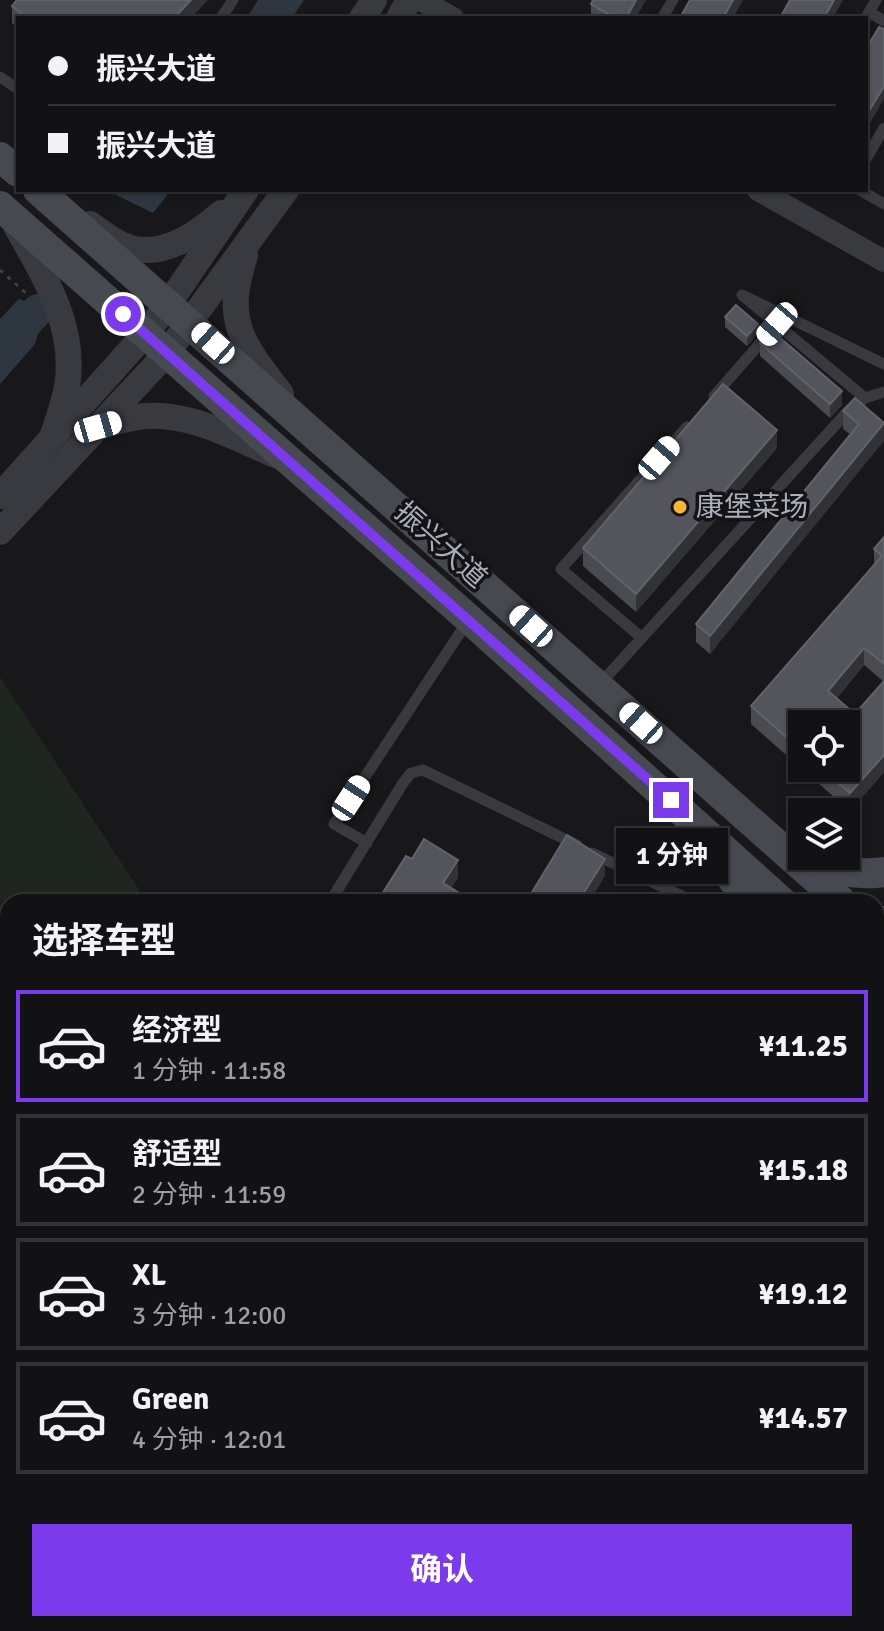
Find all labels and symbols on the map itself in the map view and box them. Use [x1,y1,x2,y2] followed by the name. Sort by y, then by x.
[105,296,141,332] route start
[752,298,802,350] car
[187,318,239,368] car
[72,409,124,445] car
[634,432,684,484] car
[696,490,808,524] place label: 康堡菜场
[388,495,494,595] street label: 振兴大道
[671,498,689,516] marker: 康堡菜场
[505,601,557,651] car
[615,698,667,748] car
[328,771,374,825] car
[653,782,689,818] route end
[615,828,727,884] callout: 1 分钟

